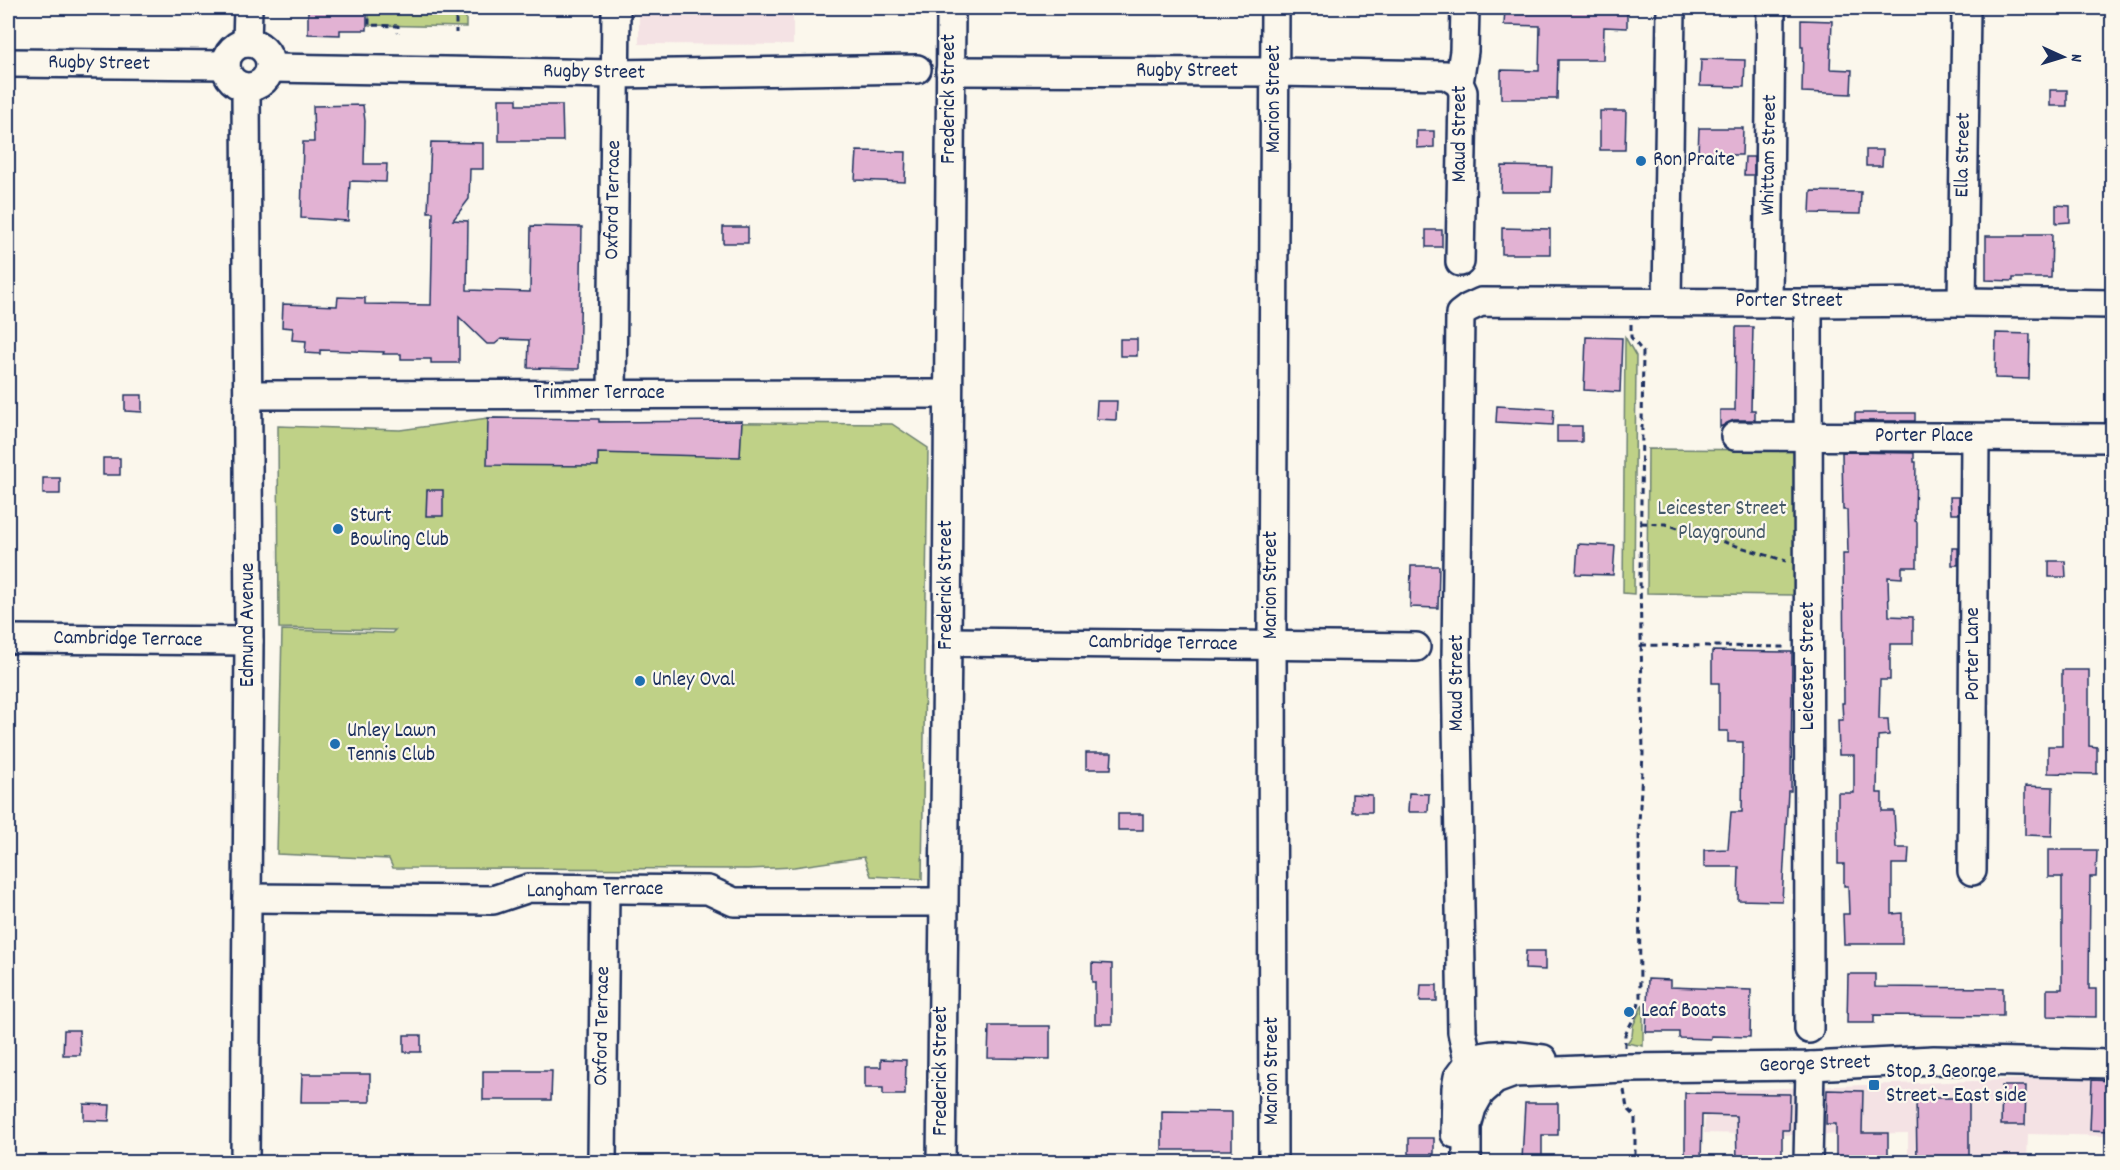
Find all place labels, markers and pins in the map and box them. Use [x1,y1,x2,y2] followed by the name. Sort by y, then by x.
[1653,146,1735,176] place label: Ron Praite
[1634,154,1648,168] marker: Ron Praite
[350,502,449,556] place label: Sturt Bowling Club
[331,522,345,536] marker: Sturt Bowling Club
[652,666,735,696] place label: Unley Oval
[633,674,647,688] marker: Unley Oval
[347,717,436,771] place label: Unley Lawn Tennis Club
[328,737,342,751] marker: Unley Lawn Tennis Club
[1641,997,1727,1027] place label: Leaf Boats
[1622,1005,1636,1019] marker: Leaf Boats
[1886,1058,2026,1112] place label: Stop 3 George Street - East side
[1867,1078,1881,1092] marker: Stop 3 George Street - East side

